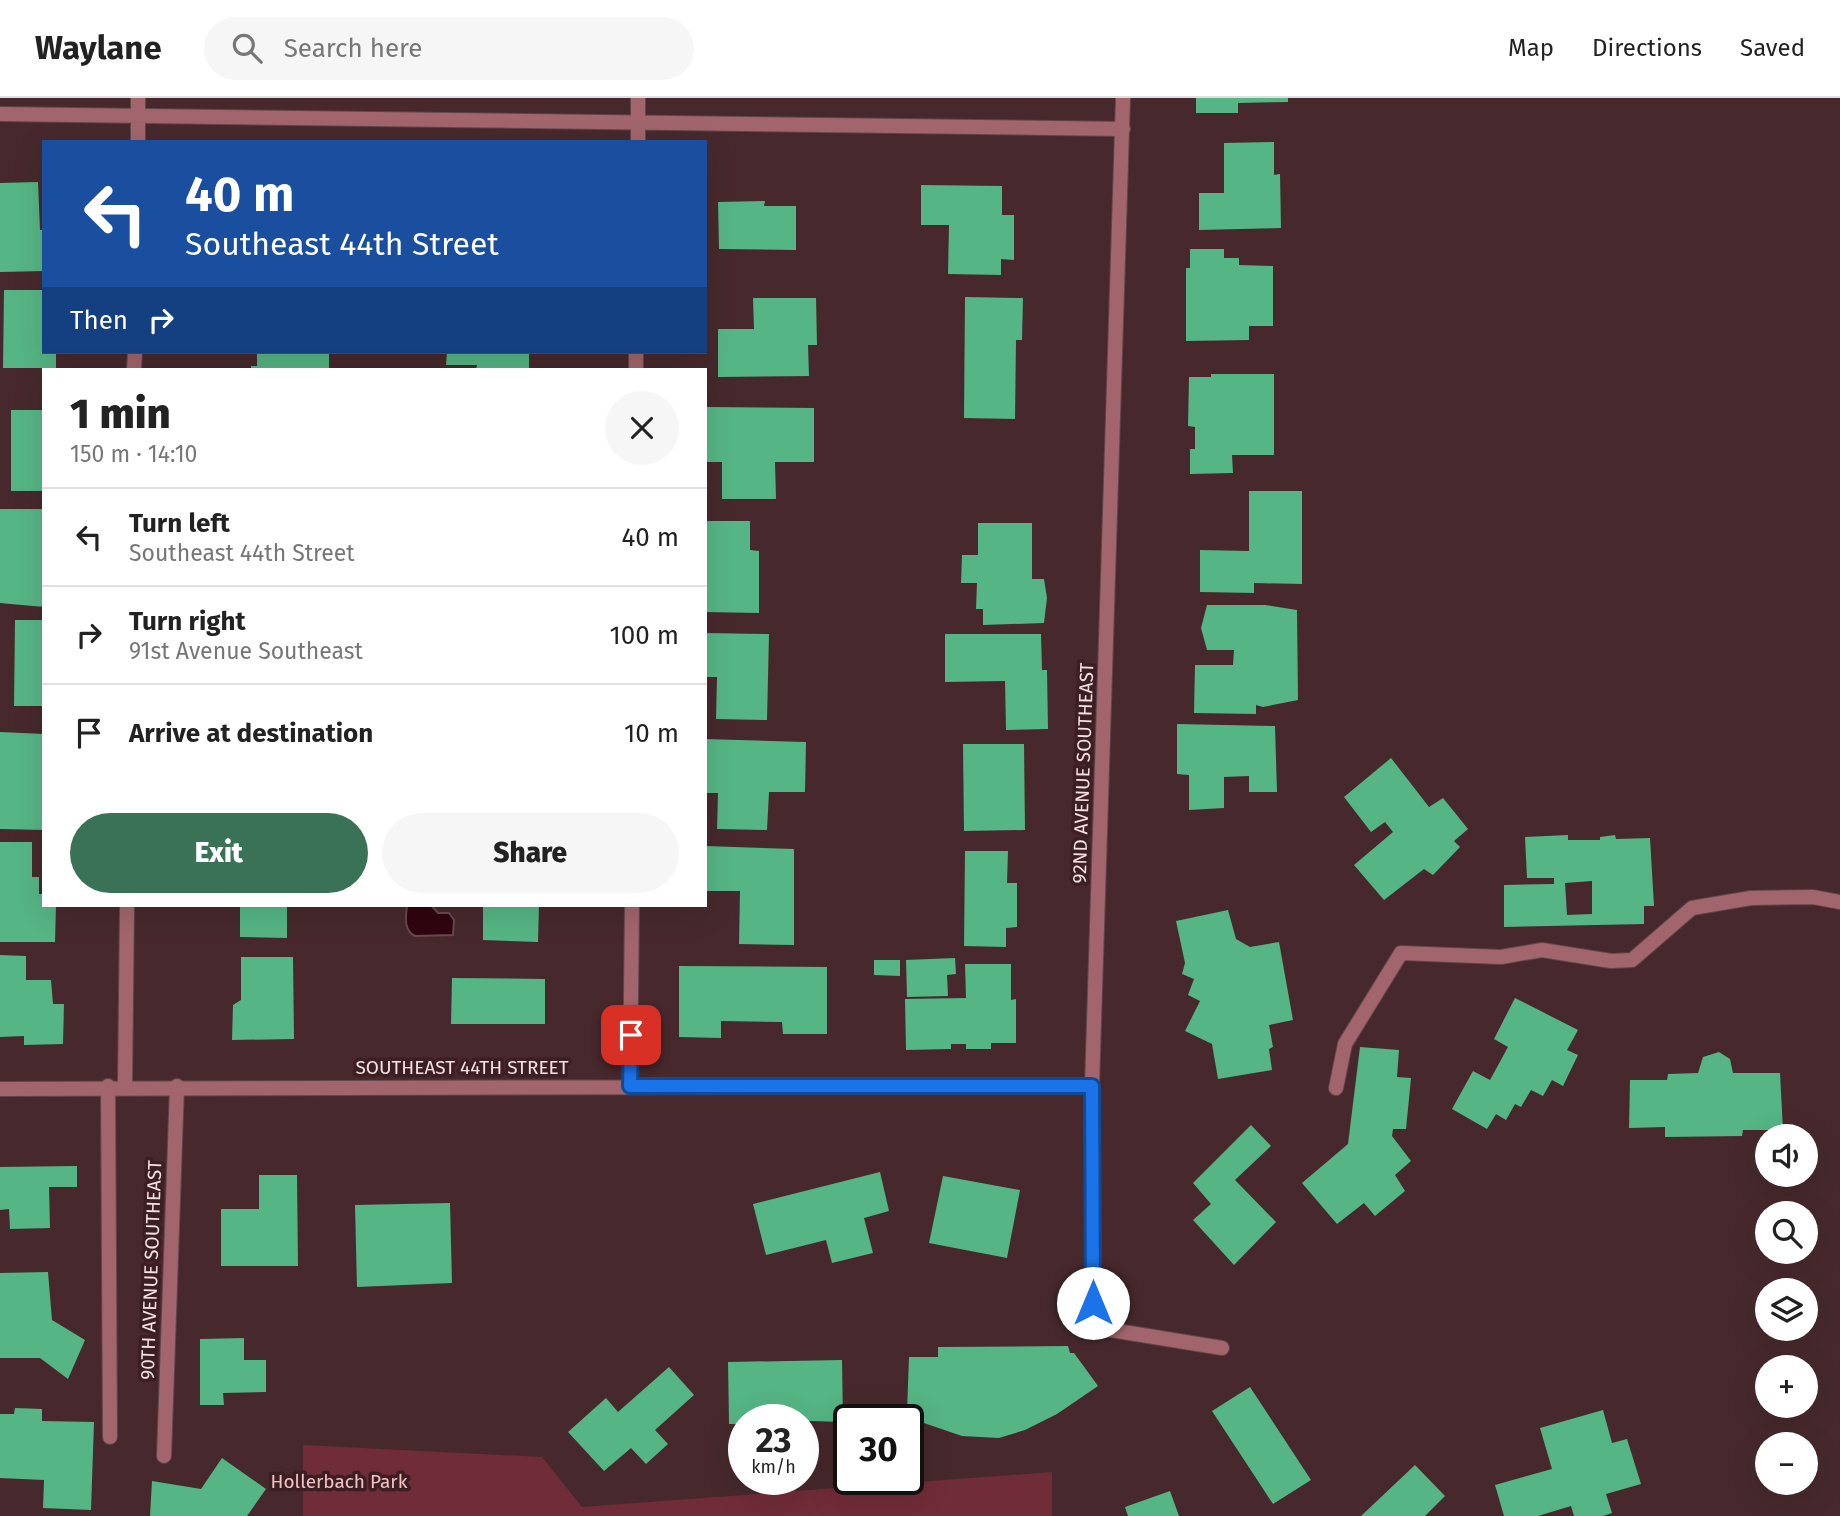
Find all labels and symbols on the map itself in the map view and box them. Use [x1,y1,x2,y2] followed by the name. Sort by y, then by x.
[1068,662,1098,884] street label: 92ND AVENUE SOUTHEAST
[601,1005,661,1065] pin
[355,1056,569,1079] street label: SOUTHEAST 44TH STREET
[136,1160,166,1380] street label: 90TH AVENUE SOUTHEAST
[1056,1266,1130,1340] position arrow
[833,1404,924,1495] speed limit sign: 30
[271,1470,408,1493] park label: Hollerbach Park

